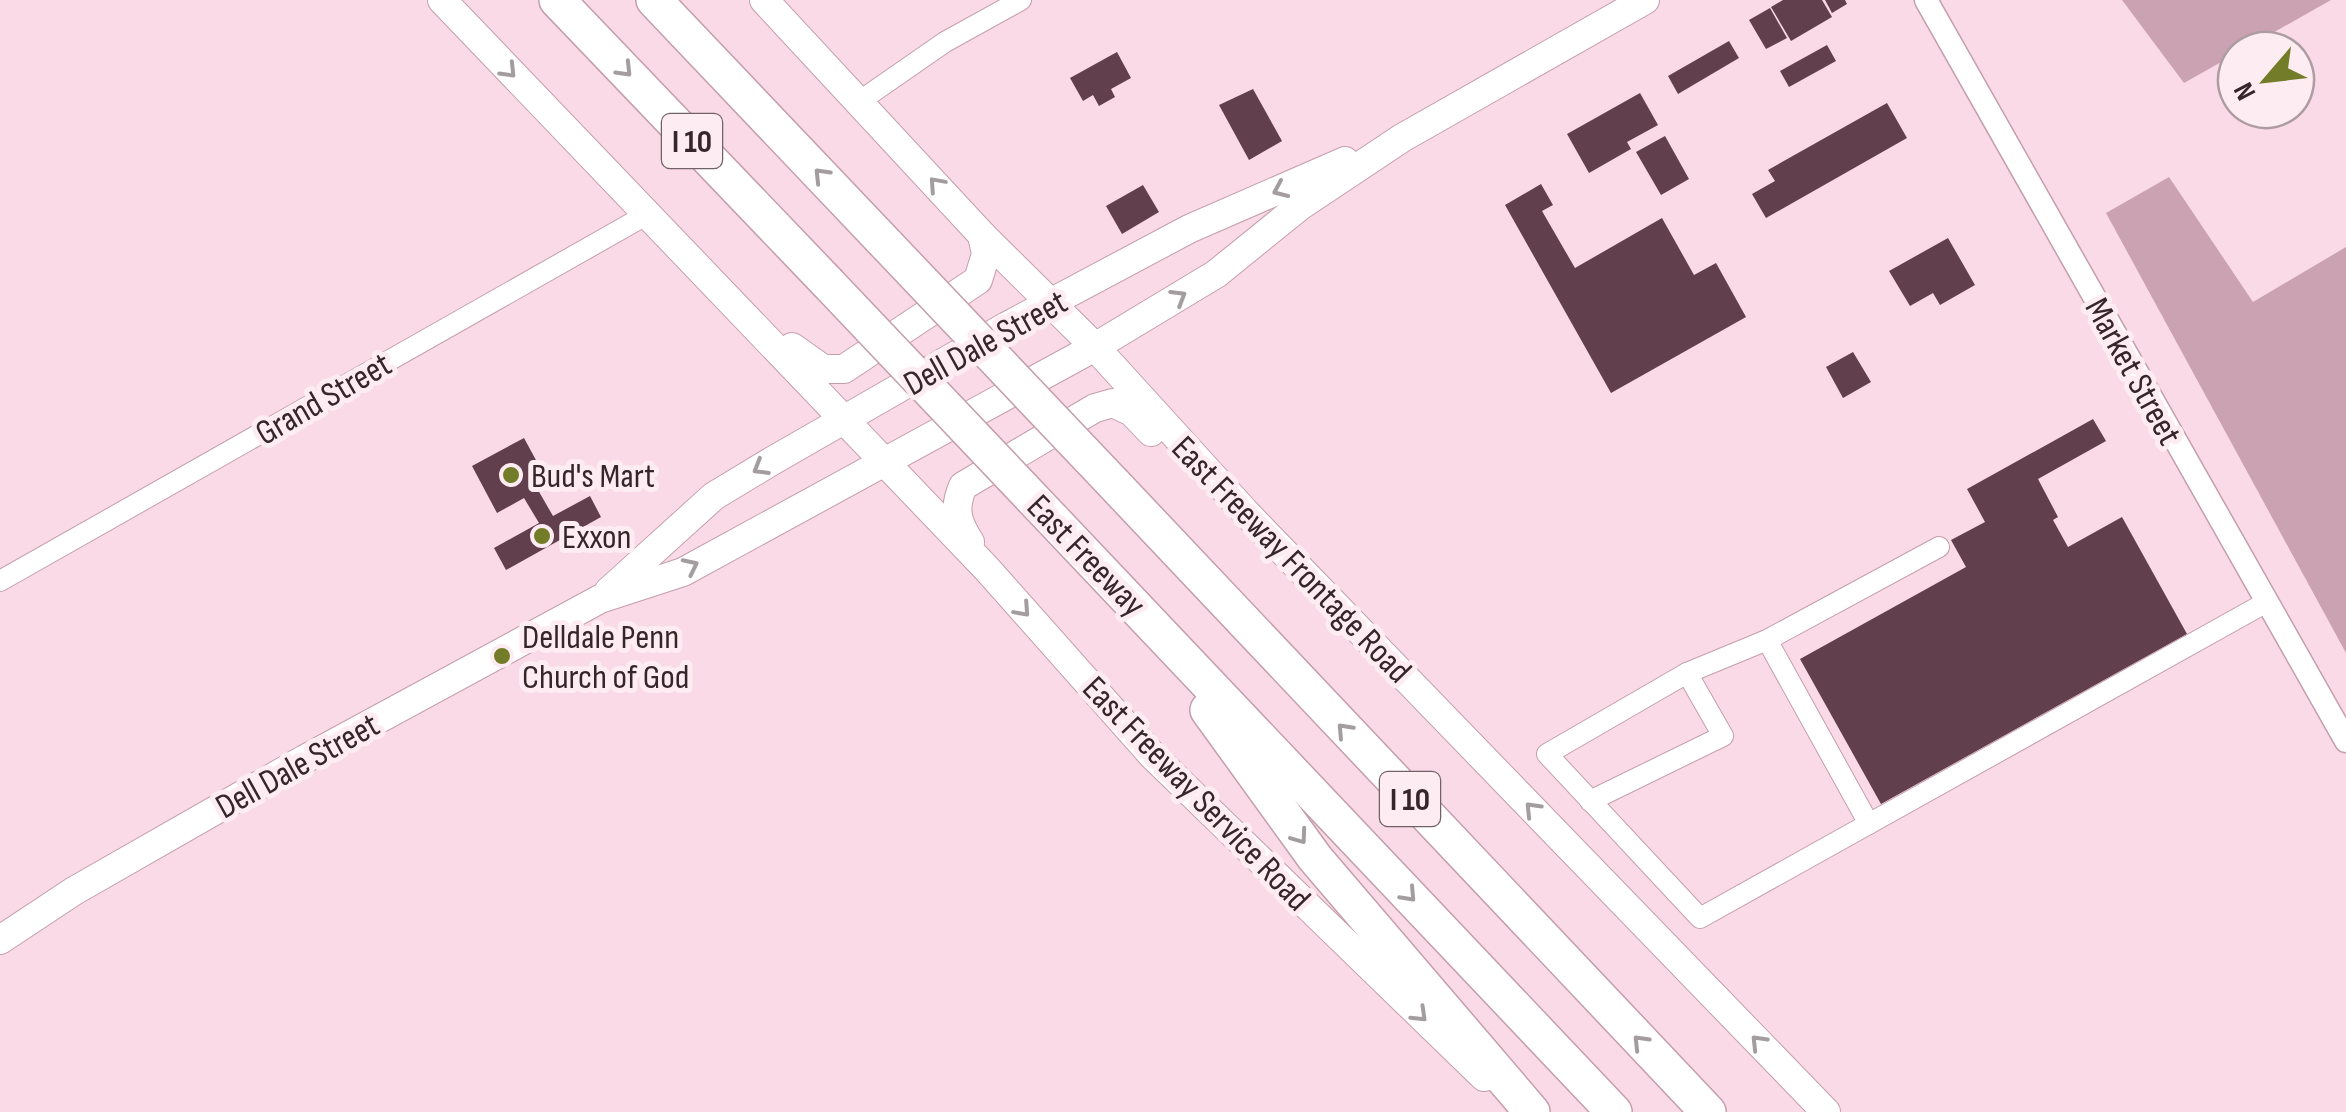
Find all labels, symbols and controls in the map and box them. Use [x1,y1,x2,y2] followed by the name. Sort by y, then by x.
[2216,30,2316,130] north arrow
[497,59,515,77] one-way arrow
[613,59,631,77] one-way arrow
[2227,77,2263,105] text: N
[662,114,722,168] road number: I 10
[815,169,833,187] one-way arrow
[930,177,948,196] one-way arrow
[1272,178,1290,198] one-way arrow
[896,281,1075,406] street label: Dell Dale Street
[1168,290,1186,309] one-way arrow
[2075,291,2191,453] street label: Market Street
[248,343,399,455] street label: Grand Street
[1162,428,1420,692] street label: East Freeway Frontage Road
[531,455,655,498] place label: Bud's Mart
[753,456,771,475] one-way arrow
[500,464,522,486] marker: Bud's Mart
[1017,486,1154,626] street label: East Freeway
[562,516,632,559] place label: Exxon
[531,525,553,547] marker: Exxon
[681,559,699,578] one-way arrow
[1011,598,1029,617] one-way arrow
[522,616,689,699] place label: Delldale Penn Church of God
[491,645,513,667] marker: Delldale Penn Church of God
[1073,668,1319,920] street label: East Freeway Service Road
[208,704,387,829] street label: Dell Dale Street
[1338,723,1356,741] one-way arrow
[1380,772,1440,826] road number: I 10
[1526,802,1544,820] one-way arrow
[1288,826,1306,844] one-way arrow
[1397,883,1415,902] one-way arrow
[1408,1003,1426,1021] one-way arrow
[1634,1035,1652,1053] one-way arrow
[1752,1035,1770,1054] one-way arrow

